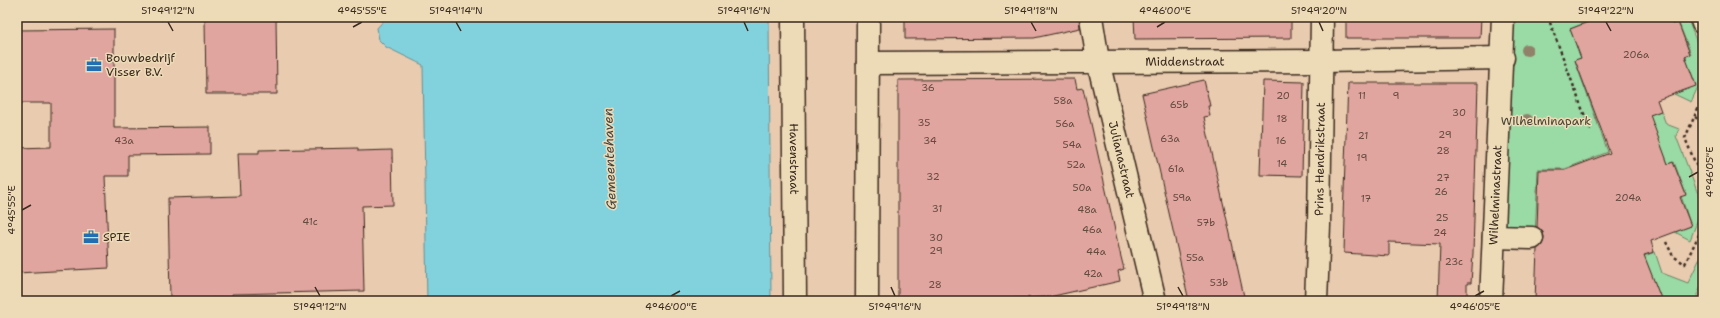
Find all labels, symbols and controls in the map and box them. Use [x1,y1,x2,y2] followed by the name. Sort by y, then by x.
[141,4,195,17] text: 51°49'12"N
[337,4,387,17] text: 4°45'55"E
[429,4,483,17] text: 51°49'14"N
[718,4,770,17] text: 51°49'16"N
[1004,4,1058,17] text: 51°49'18"N
[1139,4,1191,17] text: 4°46'00"E
[1291,4,1347,17] text: 51°49'20"N
[1578,4,1634,17] text: 51°49'22"N
[1623,48,1650,61] house number: 206a
[106,50,176,80] place label: Bouwbedrijf Visser B.V.
[1145,53,1225,70] street label: Middenstraat
[85,56,103,74] office icon: Bouwbedrijf Visser B.V.
[921,81,935,94] house number: 36
[1276,89,1290,102] house number: 20
[1358,89,1366,102] house number: 11
[1393,89,1400,102] house number: 9
[1054,94,1073,107] house number: 58a
[1170,98,1188,111] house number: 65b
[1311,102,1329,216] street label: Prins Hendrikstraat
[1452,106,1466,119] house number: 30
[599,108,620,210] water label: Gemeentehaven
[1276,112,1288,125] house number: 18
[1501,113,1591,129] park label: Wilhelminapark
[918,116,930,129] house number: 35
[1055,117,1075,130] house number: 56a
[1105,119,1138,200] street label: Julianastraat
[786,123,802,195] street label: Havenstraat
[1438,128,1452,141] house number: 29
[1358,129,1368,142] house number: 21
[1160,132,1180,145] house number: 63a
[114,134,134,147] house number: 43a
[923,134,937,147] house number: 34
[1276,134,1286,147] house number: 16
[1063,138,1082,151] house number: 54a
[1436,144,1450,157] house number: 28
[1485,145,1506,245] street label: Wilhelminastraat
[1703,147,1716,197] text: 4°46'05"E
[1357,151,1367,164] house number: 19
[1277,157,1287,170] house number: 14
[1067,158,1086,171] house number: 52a
[1168,162,1185,175] house number: 61a
[926,170,940,183] house number: 32
[1436,171,1450,184] house number: 27
[1073,181,1092,194] house number: 50a
[5,185,18,235] text: 4°45'55"E
[1434,185,1448,198] house number: 26
[1173,191,1192,204] house number: 59a
[1615,191,1642,204] house number: 204a
[1361,192,1371,205] house number: 17
[932,202,942,215] house number: 31
[1077,203,1098,216] house number: 48a
[1436,211,1448,224] house number: 25
[302,215,318,228] house number: 41c
[1197,216,1215,229] house number: 57b
[1082,223,1103,236] house number: 46a
[1433,226,1447,239] house number: 24
[82,228,100,246] office icon: SPIE
[103,229,130,245] place label: SPIE
[929,231,943,244] house number: 30
[929,244,943,257] house number: 29
[1086,245,1107,258] house number: 44a
[1186,251,1205,264] house number: 55a
[1445,255,1463,268] house number: 23c
[1083,267,1103,280] house number: 42a
[1210,276,1228,289] house number: 53b
[928,278,942,291] house number: 28
[293,300,347,313] text: 51°49'12"N
[645,300,697,313] text: 4°46'00"E
[869,300,921,313] text: 51°49'16"N
[1156,300,1210,313] text: 51°49'18"N
[1450,300,1500,313] text: 4°46'05"E

